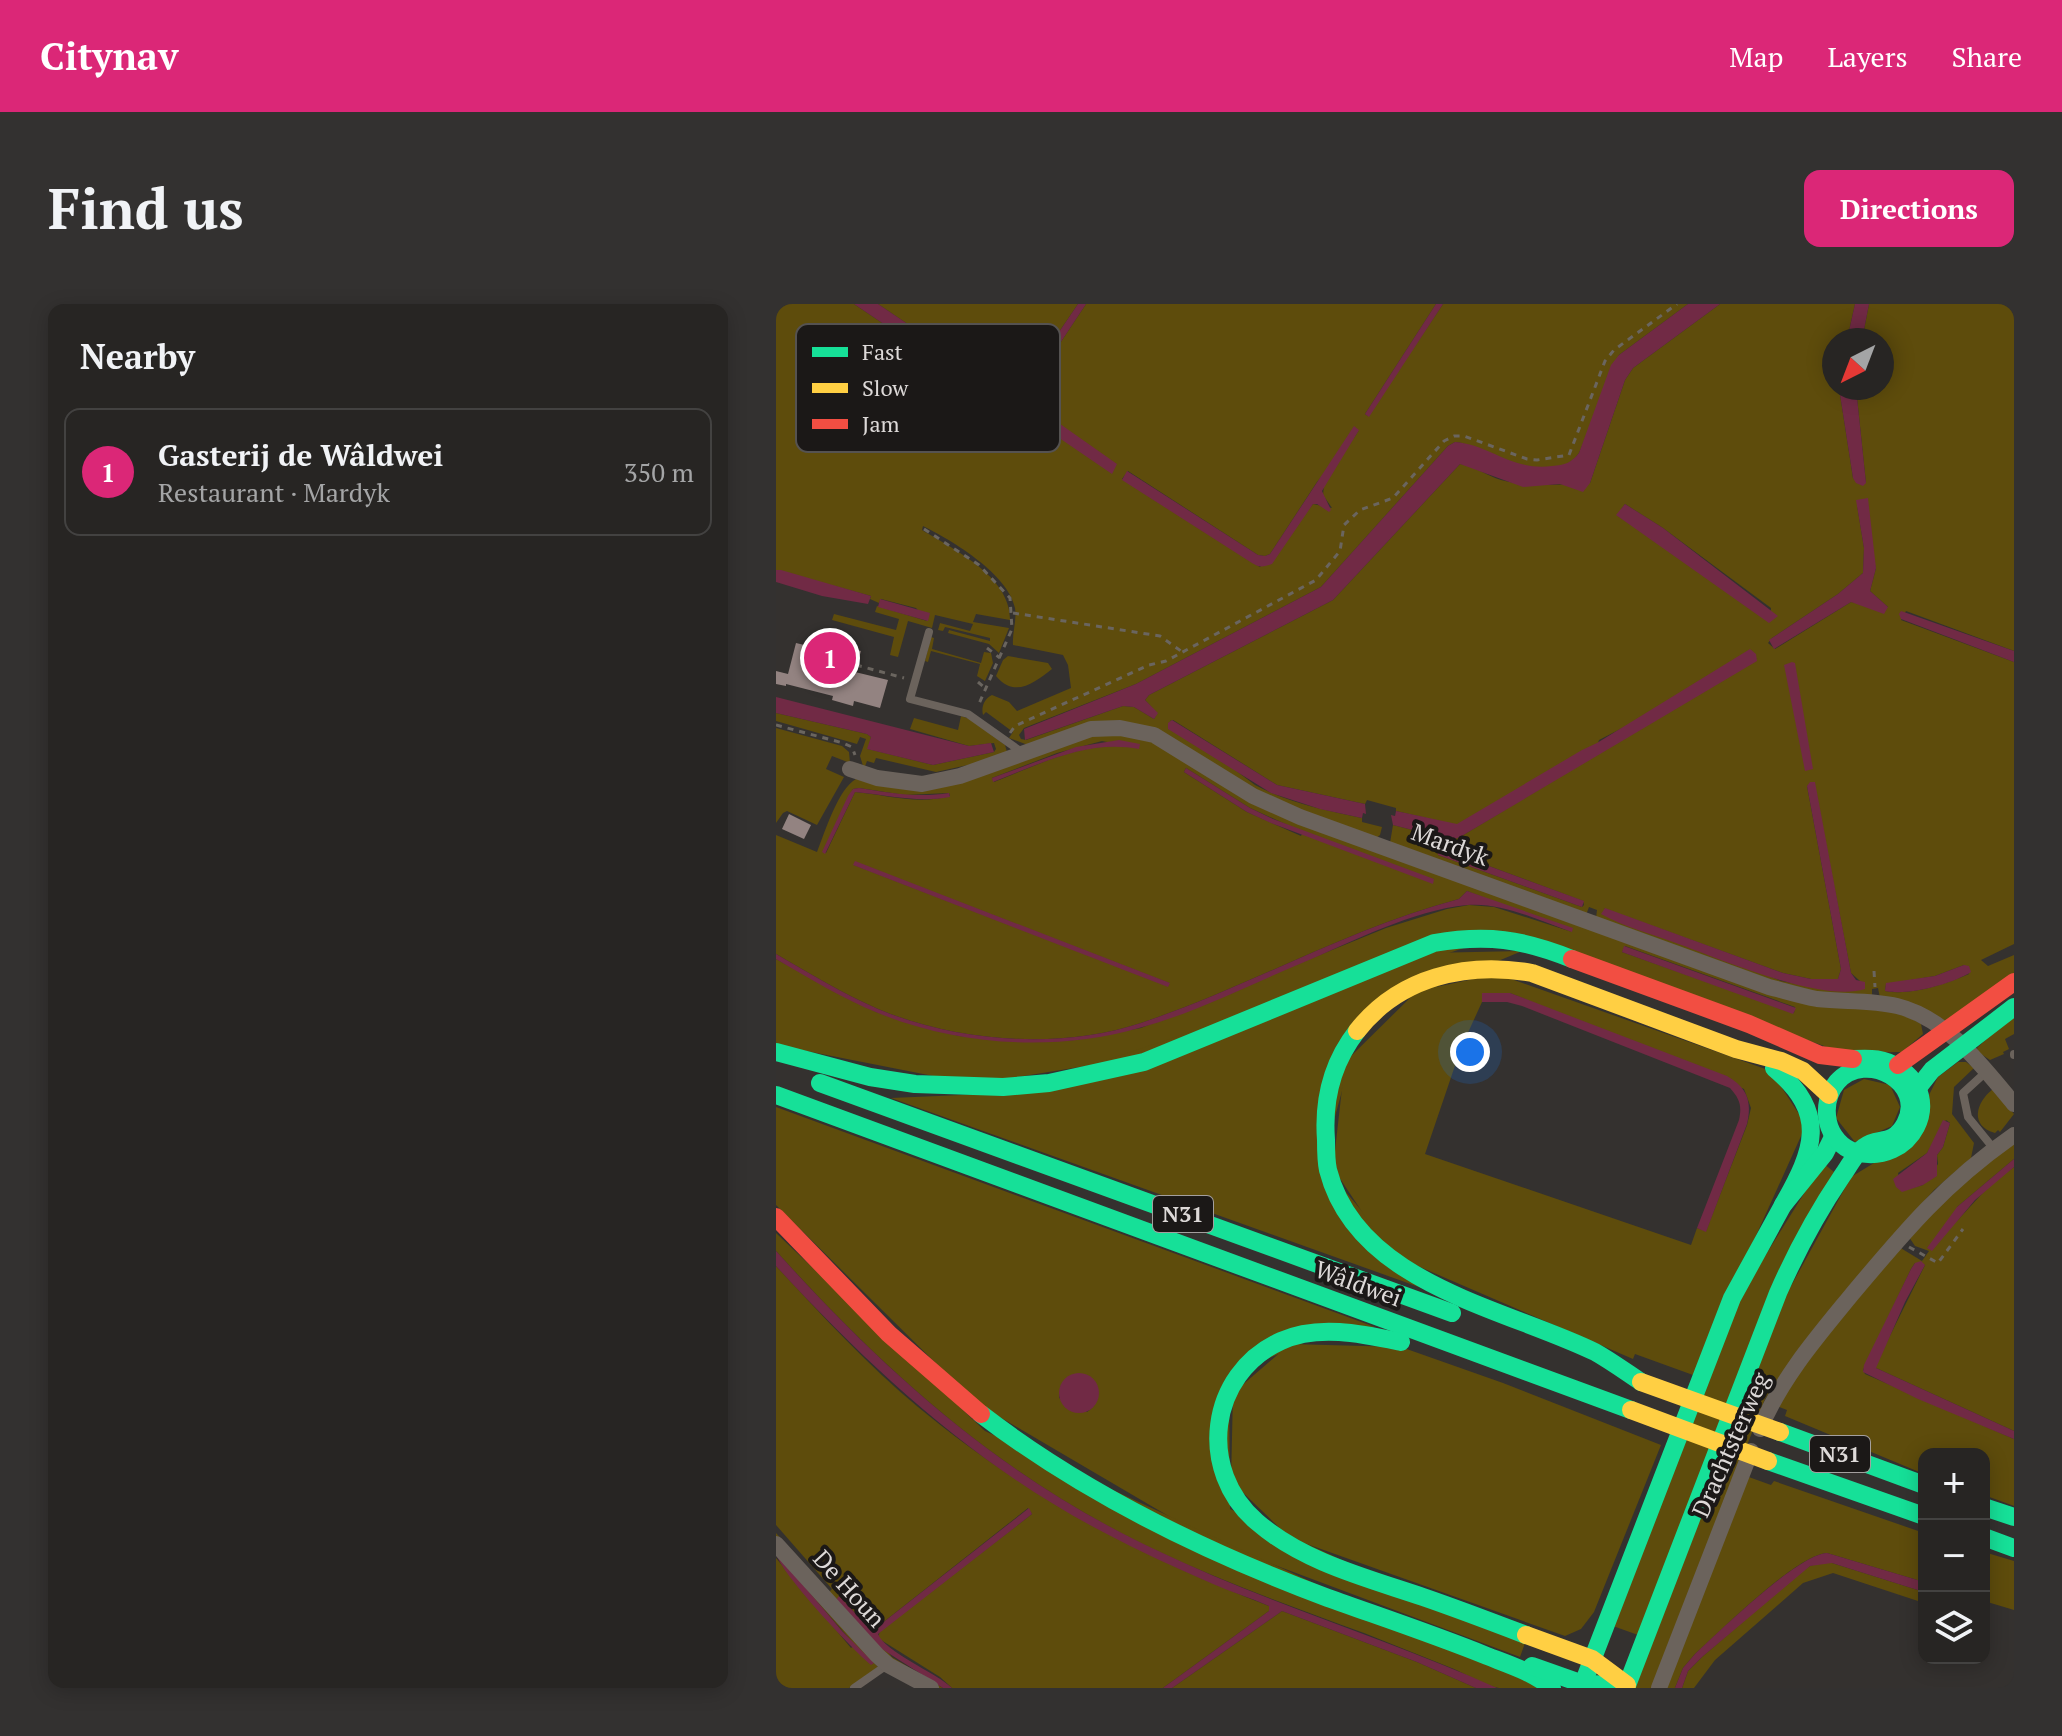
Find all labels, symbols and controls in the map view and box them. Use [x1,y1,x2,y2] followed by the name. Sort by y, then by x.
[40,31,179,81] text: Citynav
[1729,38,1783,75] text: Map
[1827,38,1908,75] text: Layers
[1952,38,2022,75] text: Share
[1804,170,2014,247] button: Directions
[48,171,244,245] text: Find us
[796,324,1060,452] legend
[1822,328,1894,400] north arrow
[80,334,195,379] text: Nearby
[862,337,903,366] text: Fast
[862,373,909,402] text: Slow
[862,409,900,438] text: Jam
[158,435,443,475] text: Gasterij de Wâldwei
[101,455,115,489] text: 1
[624,455,694,489] text: 350 m
[158,475,390,509] text: Restaurant · Mardyk
[804,628,856,688] pin: 1
[1407,815,1494,873] street label: Mardyk
[1450,1032,1490,1072] your location
[1153,1196,1213,1232] road number: N31
[1311,1253,1406,1313] street label: Wâldwei
[1684,1367,1776,1522] street label: Drachtsterweg
[1810,1436,1870,1472] road number: N31
[1918,1448,1990,1664] map controls
[1918,1448,1990,1520] button: +
[1918,1520,1990,1592] button: −
[807,1543,893,1634] street label: De Houn
[1918,1592,1990,1664] button: layers

